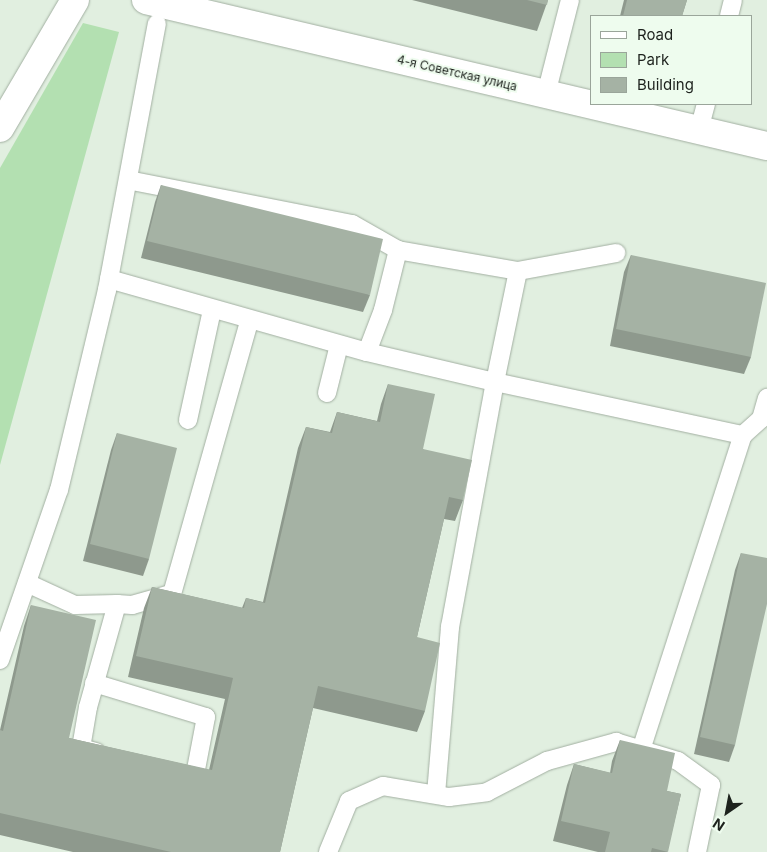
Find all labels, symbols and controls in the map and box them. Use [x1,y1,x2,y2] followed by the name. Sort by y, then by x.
[590,15,752,105] legend
[637,25,673,44] text: Road
[637,50,669,69] text: Park
[396,52,518,94] street label: 4-я Советская улица
[637,75,694,94] text: Building
[702,787,752,837] north arrow
[709,815,728,835] text: N

